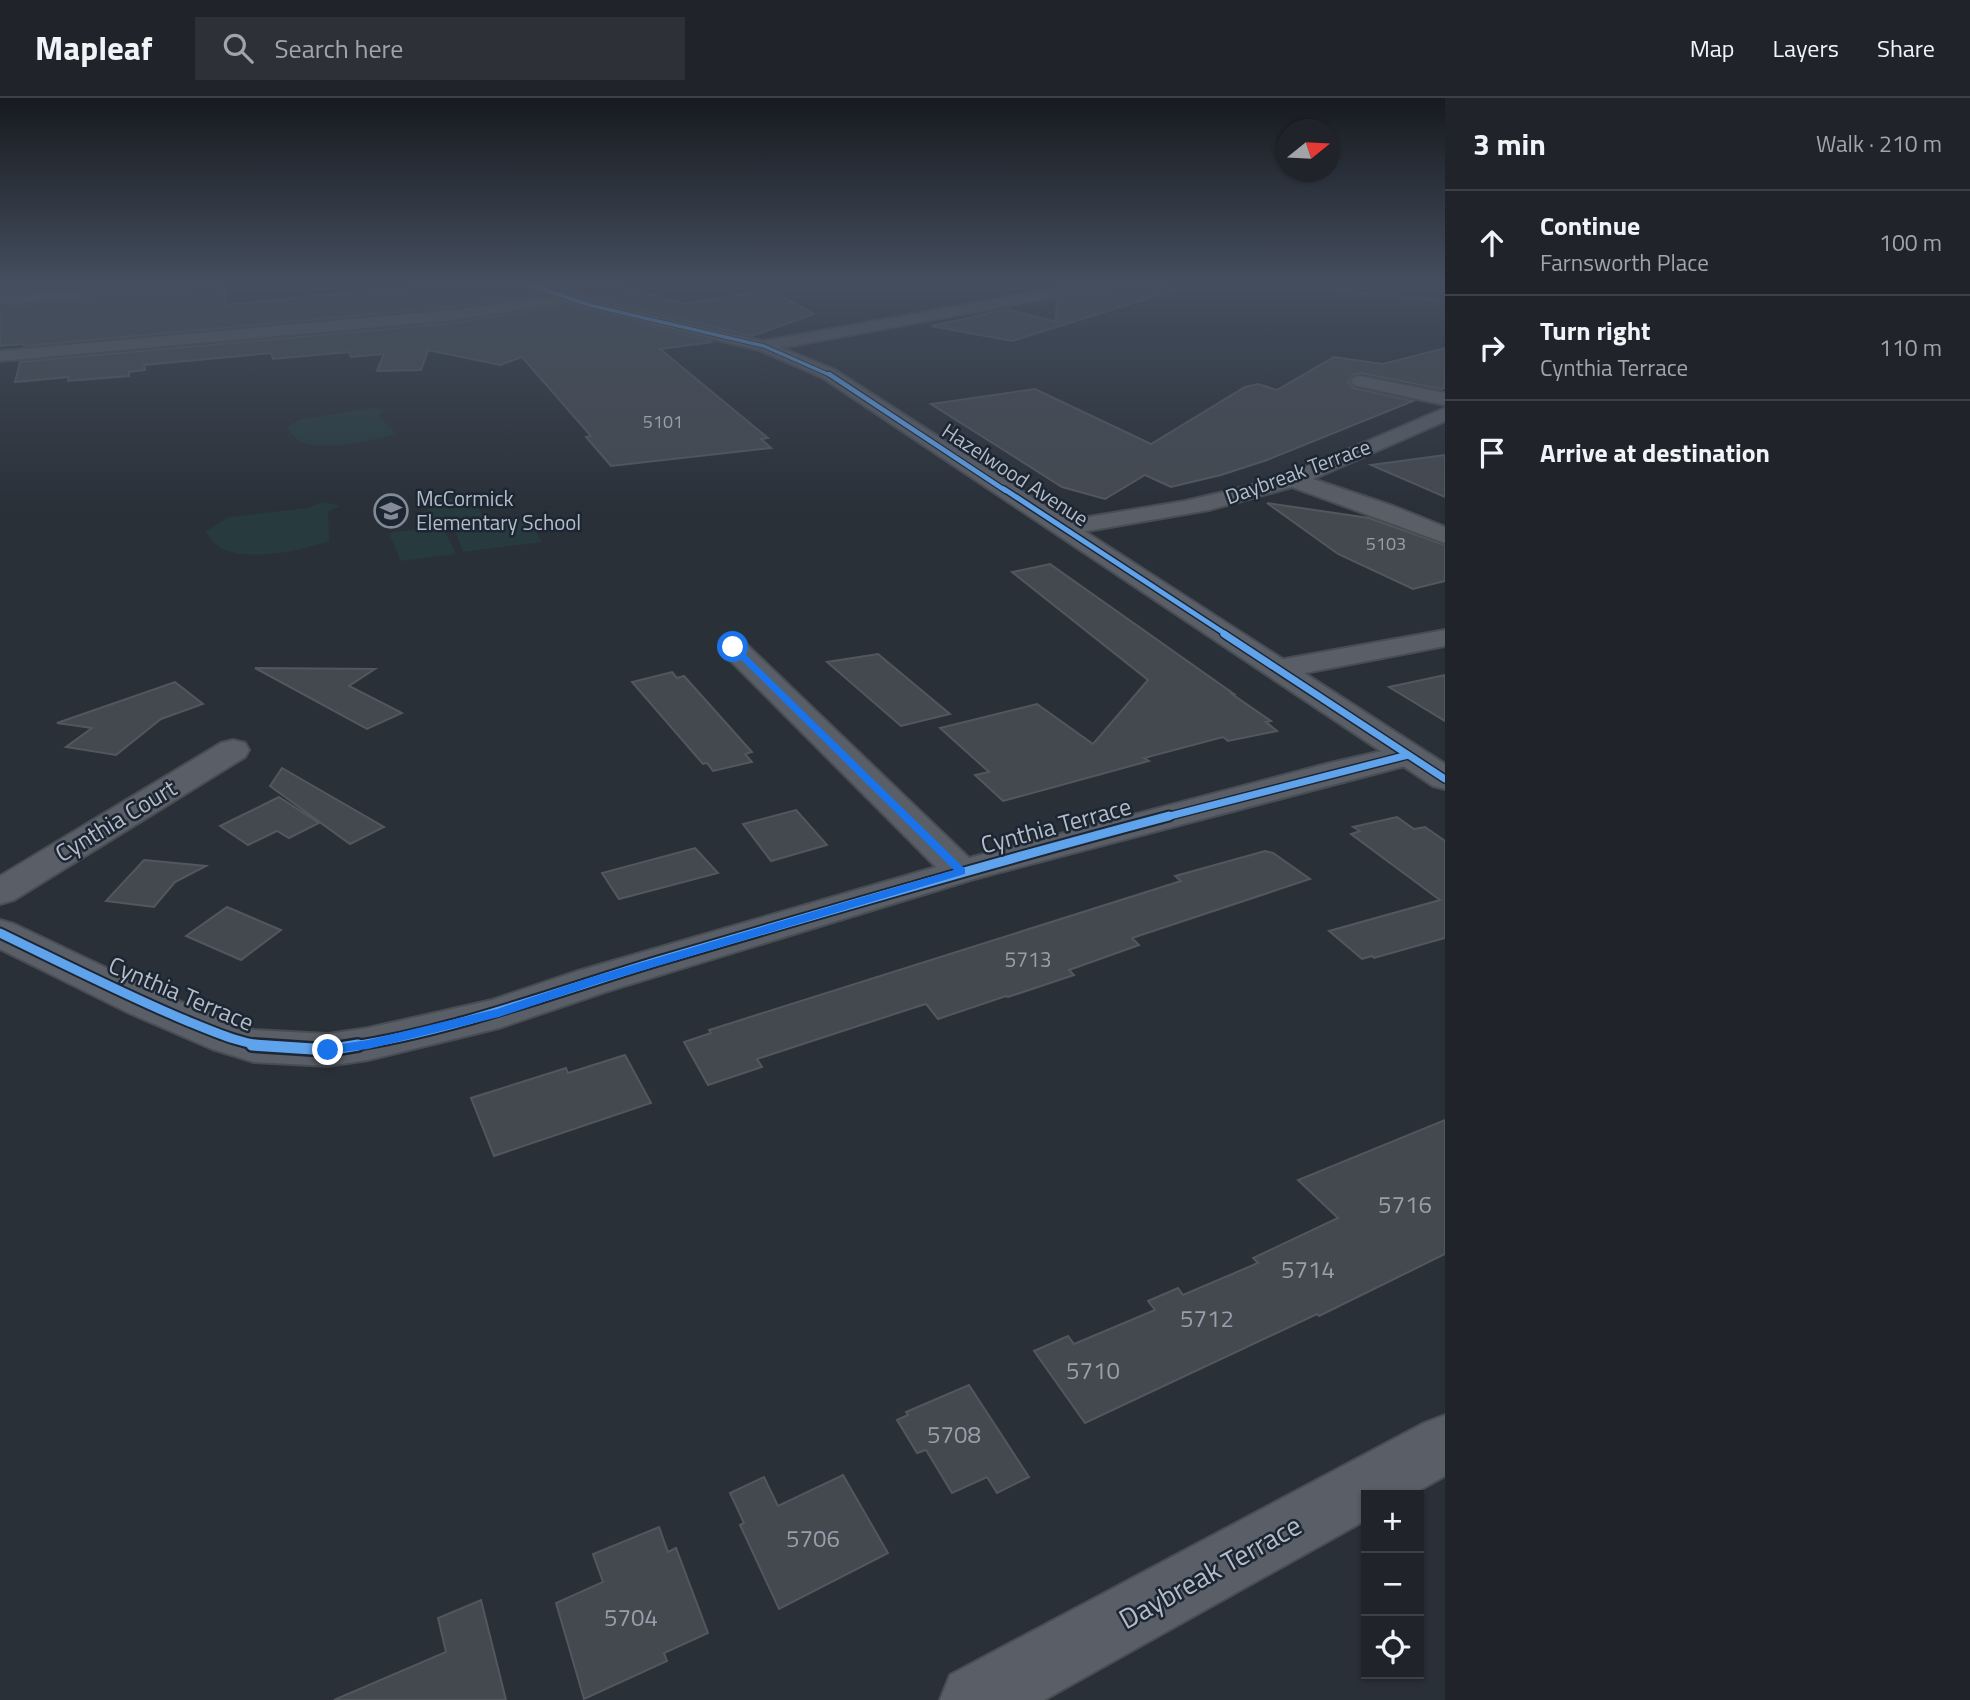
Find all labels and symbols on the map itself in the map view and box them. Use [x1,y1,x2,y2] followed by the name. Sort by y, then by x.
[1277,119,1340,182] north arrow
[643,408,683,435] house number: 5101
[936,415,1095,534] street label: Hazelwood Avenue
[1221,430,1375,512] street label: Daybreak Terrace
[416,482,581,538] place label: McCormick Elementary School
[372,492,410,530] school or university icon: McCormick Elementary School
[1366,530,1406,557] house number: 5103
[717,631,748,662] route start
[48,769,184,871] street label: Cynthia Court
[976,788,1135,862] street label: Cynthia Terrace
[1004,943,1052,975] house number: 5713
[103,946,260,1040] street label: Cynthia Terrace
[312,1034,343,1065] route end
[1378,1186,1432,1222] house number: 5716
[1281,1251,1335,1287] house number: 5714
[1180,1300,1234,1336] house number: 5712
[1066,1352,1120,1388] house number: 5710
[927,1416,981,1452] house number: 5708
[1110,1503,1309,1640] street label: Daybreak Terrace
[786,1520,840,1556] house number: 5706
[604,1599,658,1635] house number: 5704

